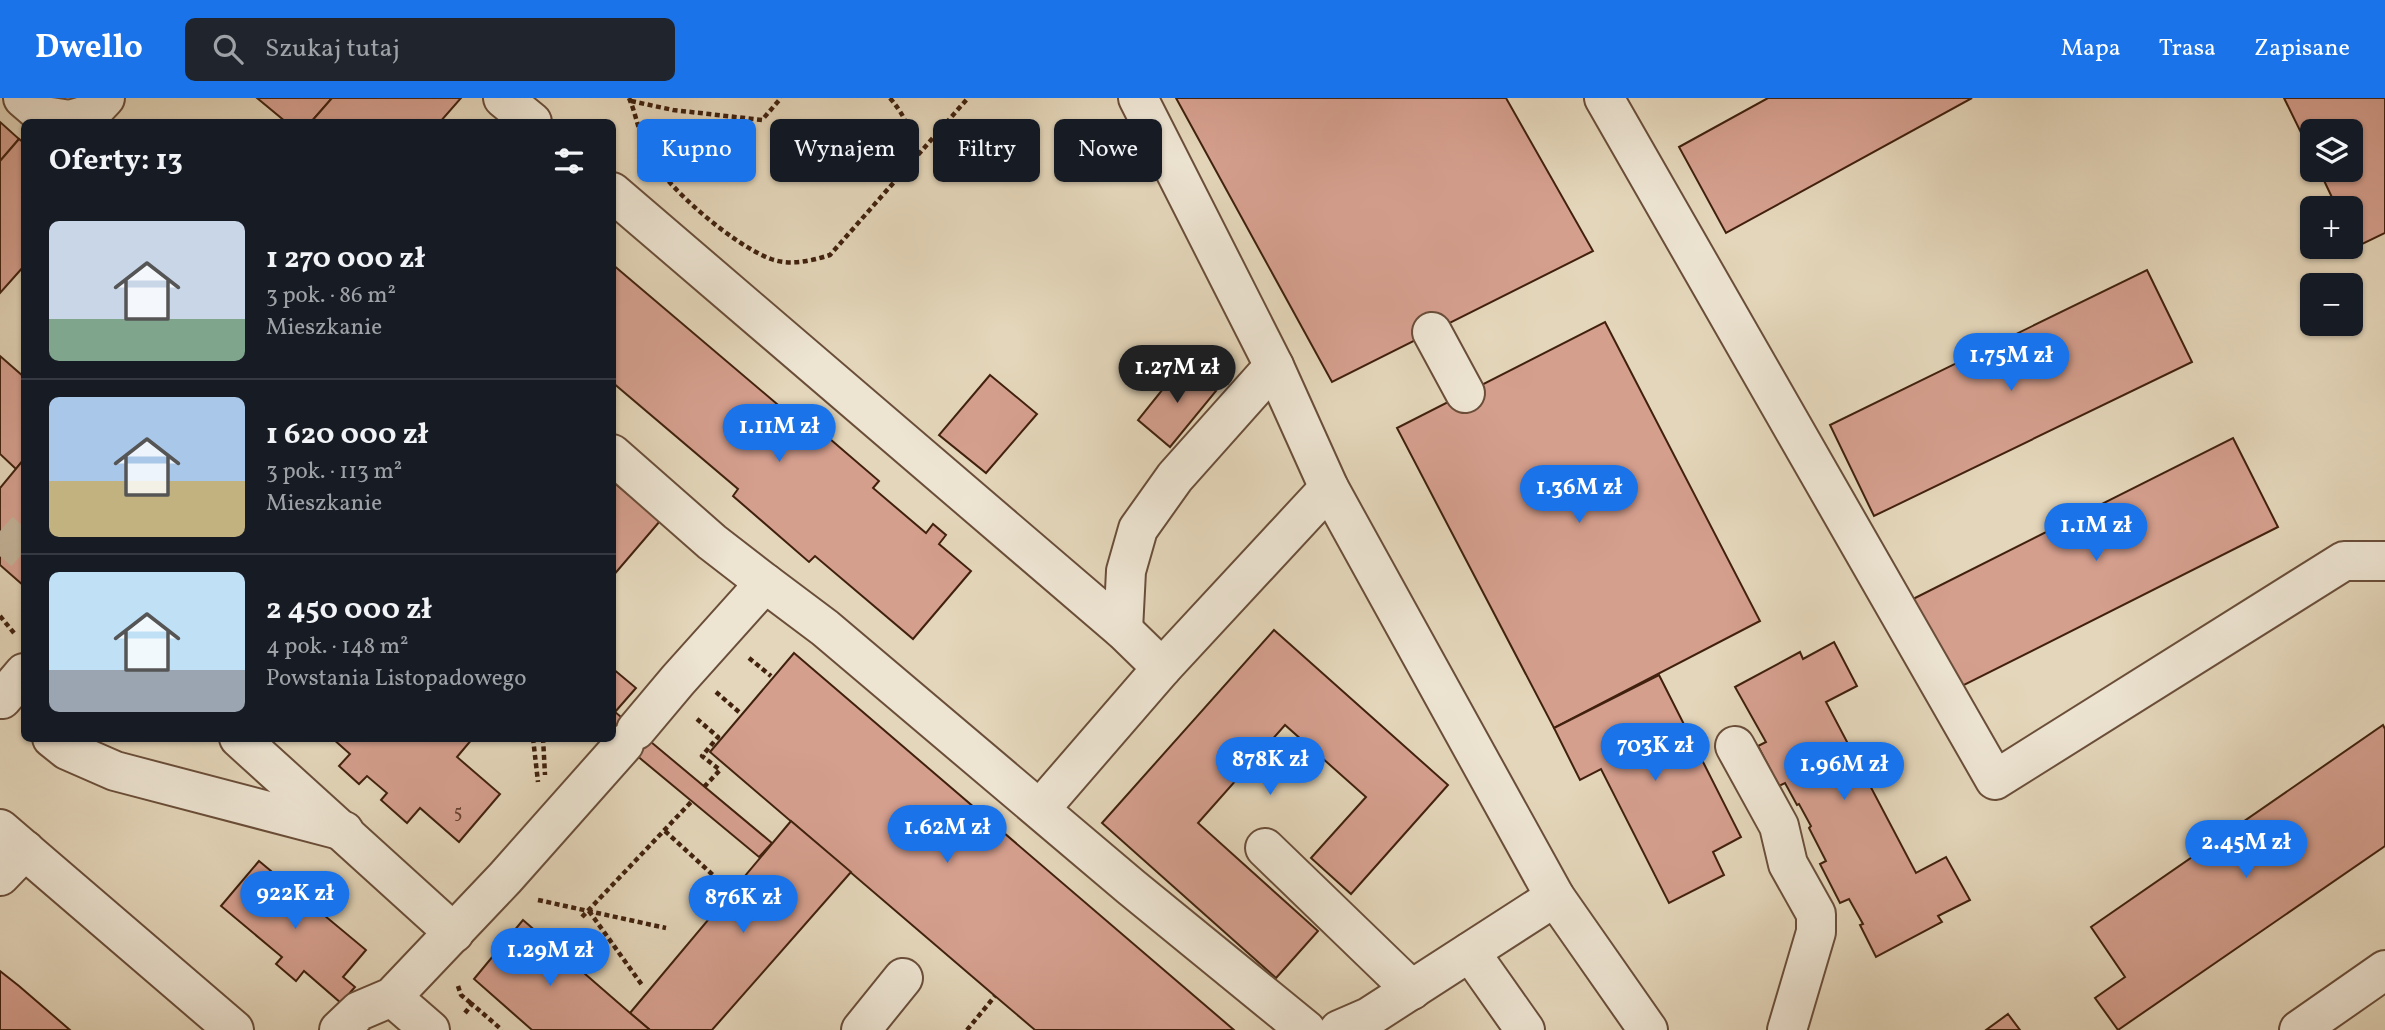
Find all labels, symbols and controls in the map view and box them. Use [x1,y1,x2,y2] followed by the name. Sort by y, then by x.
[185,18,675,81] search box
[35,26,143,72] text: Dwello
[209,30,247,68] icon: search
[265,31,400,67] text: Szukaj tutaj
[2061,32,2121,66] text: Mapa
[2159,32,2216,66] text: Trasa
[2254,32,2350,66] text: Zapisane
[637,119,756,182] chip: Kupno
[770,119,919,182] chip: Wynajem
[933,119,1040,182] chip: Filtry
[1054,119,1162,182] chip: Nowe
[2300,119,2363,336] map controls
[2300,119,2363,182] button: layers
[49,140,183,182] text: Oferty: 13
[550,142,588,180] icon: filters
[2300,196,2363,259] button: +
[266,238,425,280] text: 1 270 000 zł
[105,249,189,333] icon: home
[2300,273,2363,336] button: −
[266,280,396,312] text: 3 pok. · 86 m²
[266,312,382,344] text: Mieszkanie
[1939,334,2083,393] pin: 1.75M zł
[1969,340,2053,372] text: 1.75M zł
[1105,345,1249,405] pin: 1.27M zł
[1135,352,1219,384] text: 1.27M zł
[707,404,851,464] pin: 1.11M zł
[739,411,819,443] text: 1.11M zł
[266,414,428,456] text: 1 620 000 zł
[105,425,189,509] icon: home
[266,456,402,488] text: 3 pok. · 113 m²
[1507,466,1651,525] pin: 1.36M zł
[1536,472,1622,504] text: 1.36M zł
[266,488,382,520] text: Mieszkanie
[2031,504,2161,563] pin: 1.1M zł
[2060,510,2132,542] text: 1.1M zł
[266,589,432,631] text: 2 450 000 zł
[105,600,189,684] icon: home
[266,631,409,663] text: 4 pok. · 148 m²
[266,663,527,695] text: Powstania Listopadowego
[1590,724,1720,783] pin: 703K zł
[1617,730,1693,762] text: 703K zł
[1205,738,1335,797] pin: 878K zł
[1772,742,1916,802] pin: 1.96M zł
[1232,744,1308,776] text: 878K zł
[1800,749,1888,781] text: 1.96M zł
[454,801,462,826] house number: 5
[875,806,1019,865] pin: 1.62M zł
[904,812,990,844] text: 1.62M zł
[2174,820,2318,880] pin: 2.45M zł
[2201,827,2291,859] text: 2.45M zł
[230,872,360,931] pin: 922K zł
[678,876,808,935] pin: 876K zł
[256,878,334,910] text: 922K zł
[705,882,781,914] text: 876K zł
[478,928,622,988] pin: 1.29M zł
[507,935,593,967] text: 1.29M zł

